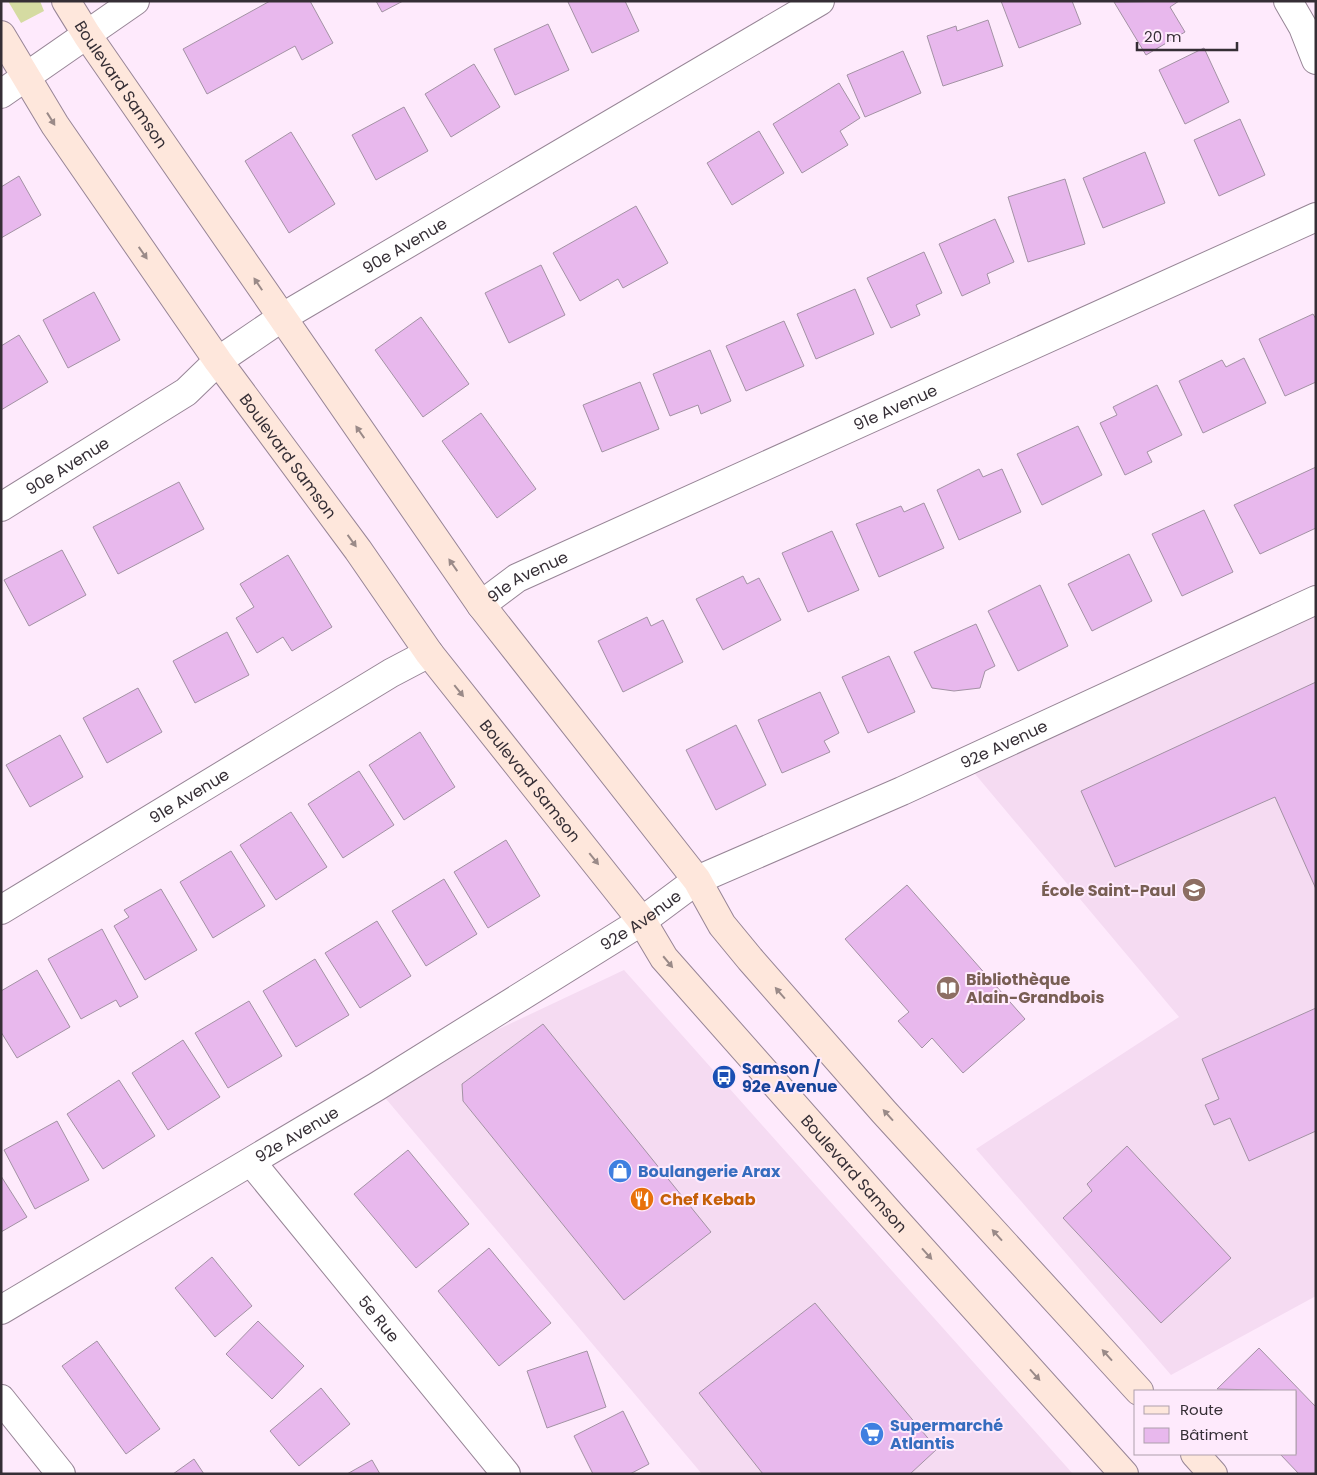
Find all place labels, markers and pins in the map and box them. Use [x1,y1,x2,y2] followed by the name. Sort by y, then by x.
[1181,877,1207,903] school or university icon: École Saint-Paul
[1041,879,1176,902] place label: École Saint-Paul
[966,968,1104,1009] place label: Bibliothèque Alain-Grandbois
[935,975,961,1001] library icon: Bibliothèque Alain-Grandbois
[742,1057,837,1098] place label: Samson / 92e Avenue
[711,1064,737,1090] bus stop icon: Samson / 92e Avenue
[607,1158,633,1184] shop icon: Boulangerie Arax
[638,1160,781,1183] place label: Boulangerie Arax
[629,1186,655,1212] restaurant icon: Chef Kebab
[660,1188,756,1211] place label: Chef Kebab
[890,1414,1003,1455] place label: Supermarché Atlantis
[859,1421,885,1447] supermarket icon: Supermarché Atlantis

